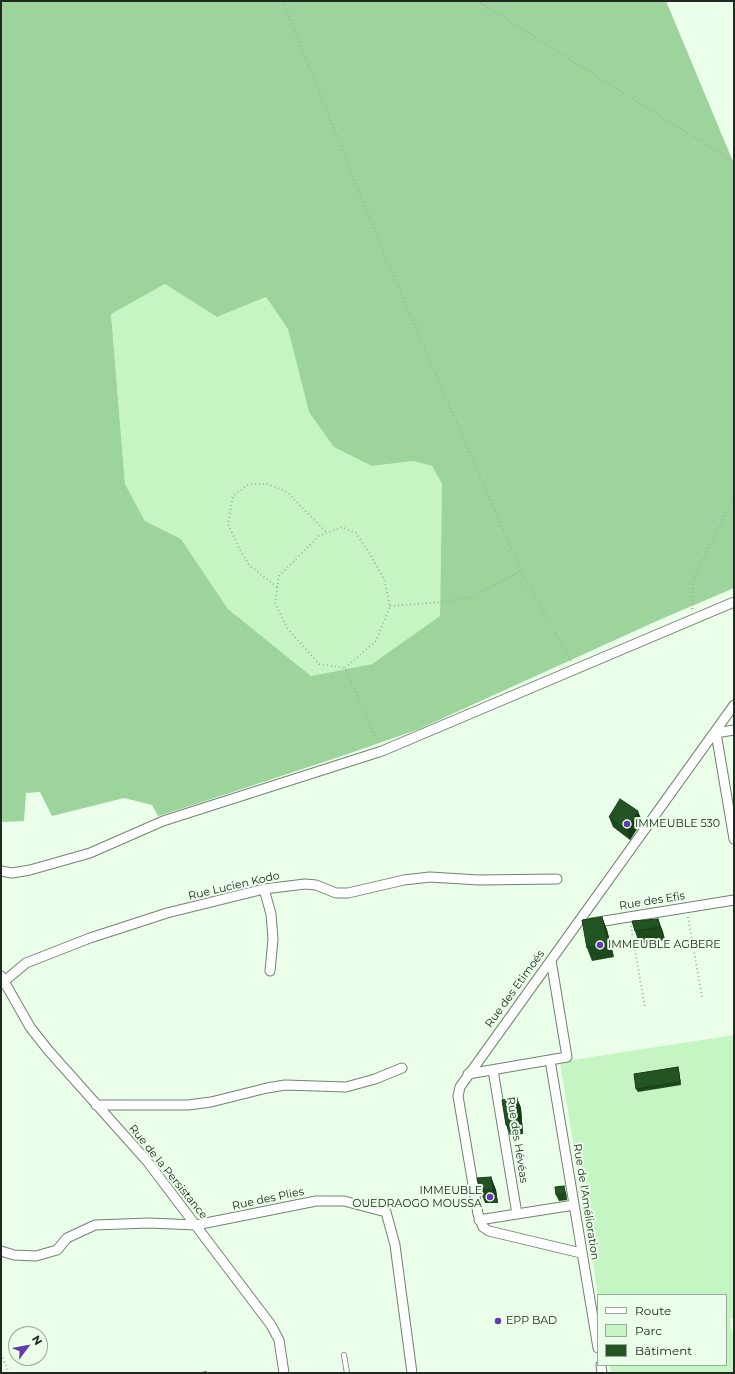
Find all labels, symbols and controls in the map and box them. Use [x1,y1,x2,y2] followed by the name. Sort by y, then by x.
[635,817,720,831] place label: IMMEUBLE 530
[622,819,632,829] marker: IMMEUBLE 530
[187,869,281,903] street label: Rue Lucien Kodo
[618,889,686,913] street label: Rue des Efis
[608,938,721,952] place label: IMMEUBLE AGBERE
[595,940,605,950] marker: IMMEUBLE AGBERE
[482,948,548,1030] street label: Rue des Etimoés
[504,1096,530,1184] street label: Rue des Hévéas
[126,1122,210,1222] street label: Rue de la Persistance
[570,1143,602,1261] street label: Rue de l'Amélioration
[352,1184,482,1210] place label: IMMEUBLE OUEDRAOGO MOUSSA
[231,1185,305,1213] street label: Rue des Plies
[485,1192,495,1202] marker: IMMEUBLE OUEDRAOGO MOUSSA
[597,1294,727,1366] legend
[635,1303,671,1318] text: Route
[506,1314,557,1328] place label: EPP BAD
[493,1316,503,1326] marker: EPP BAD
[635,1323,662,1338] text: Parc
[8,1326,48,1366] north arrow
[29,1333,46,1348] text: N
[635,1343,692,1358] text: Bâtiment

